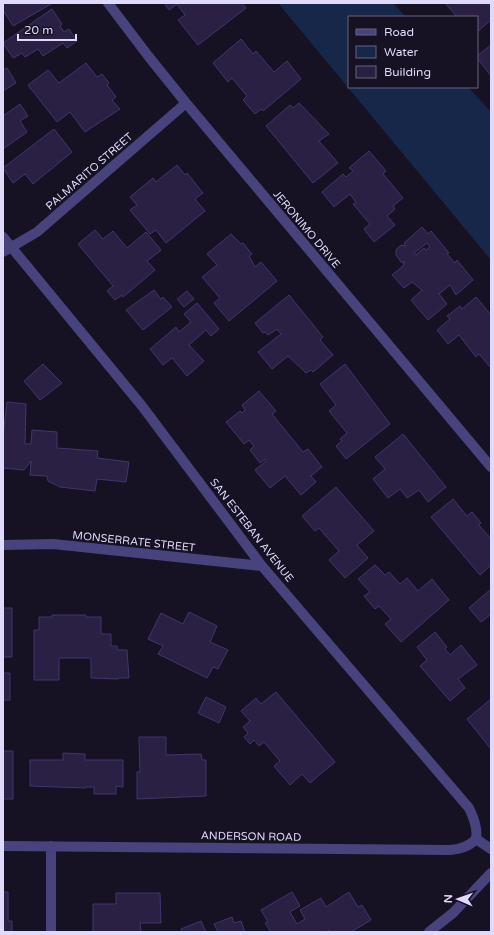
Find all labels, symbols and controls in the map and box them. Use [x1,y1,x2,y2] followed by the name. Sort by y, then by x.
[18,16,76,42] scale bar
[348,16,478,88] legend
[24,23,53,37] text: 20 m
[384,25,414,39] text: Road
[384,45,419,59] text: Water
[384,65,431,79] text: Building
[43,130,136,213] street label: PALMARITO STREET
[270,188,343,271] street label: JERONIMO DRIVE
[207,476,296,585] street label: SAN ESTEBAN AVENUE
[72,529,196,554] street label: MONSERRATE STREET
[201,829,301,844] street label: ANDERSON ROAD
[438,879,478,919] north arrow
[442,894,455,903] text: N

